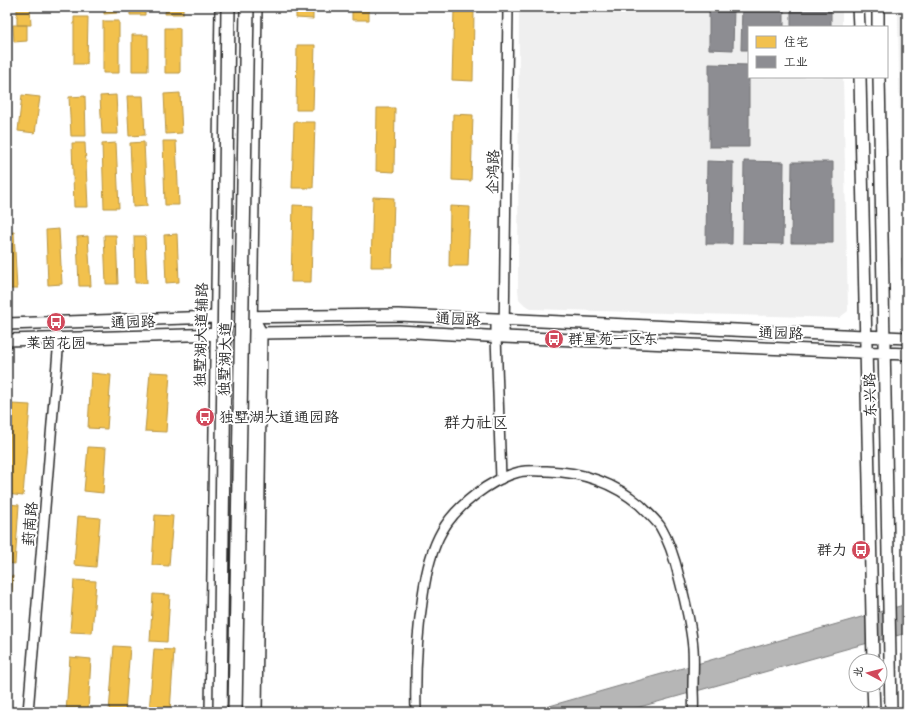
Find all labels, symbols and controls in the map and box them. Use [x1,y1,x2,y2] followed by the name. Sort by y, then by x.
[748,26,888,78] legend
[784,31,808,53] text: 住宅
[784,51,808,73] text: 工业
[480,149,506,195] street label: 企鸿路
[187,282,215,388] street label: 独墅湖大道辅路
[435,305,481,333] street label: 通园路
[110,308,156,336] street label: 通园路
[45,311,67,333] bus stop icon: 莱茵花园
[758,319,804,347] street label: 通园路
[211,321,239,397] street label: 独墅湖大道
[568,326,658,352] place label: 群星苑一区东
[543,328,565,350] bus stop icon: 群星苑一区东
[26,330,86,356] place label: 莱茵花园
[857,372,883,418] street label: 东兴路
[219,404,339,430] place label: 独墅湖大道通园路
[194,406,216,428] bus stop icon: 独墅湖大道通园路
[444,408,508,437] district label: 群力社区
[15,500,45,548] street label: 葑南路
[817,537,847,563] place label: 群力
[850,539,872,561] bus stop icon: 群力
[848,653,888,693] north arrow
[848,665,869,678] text: 北

